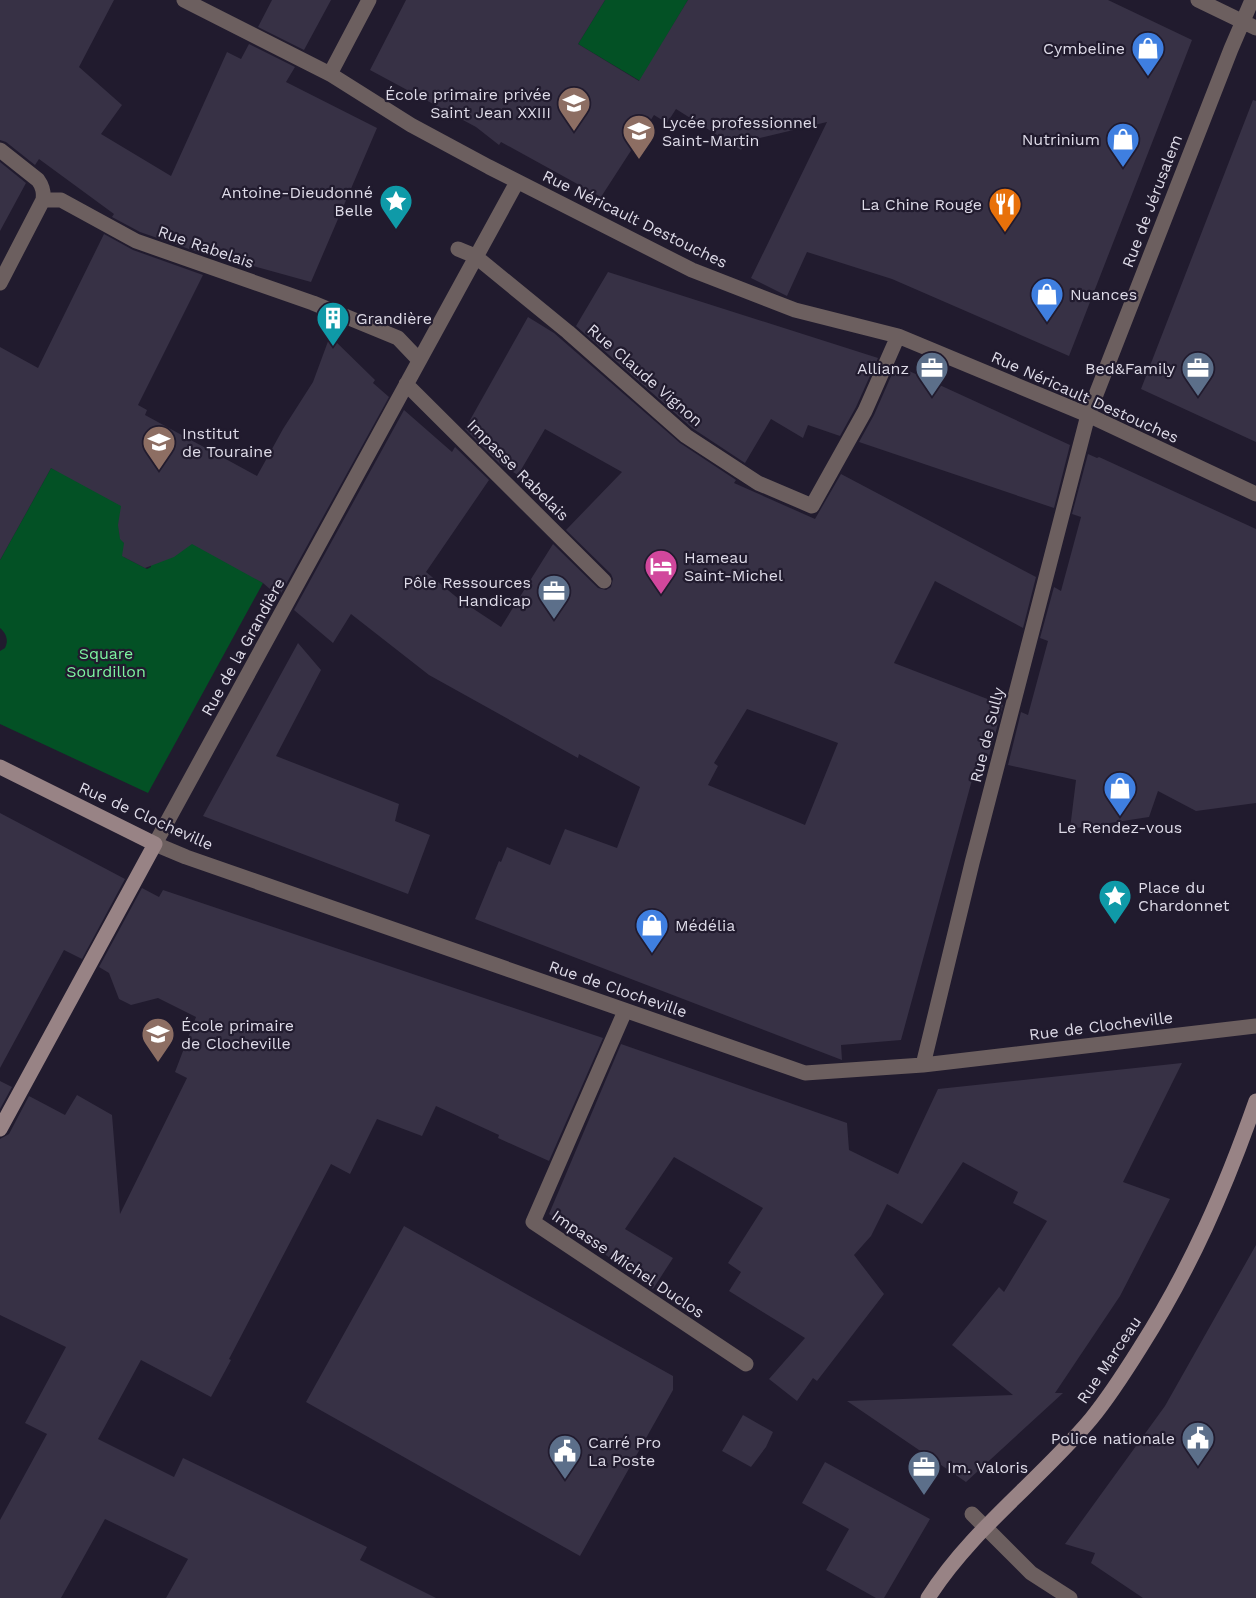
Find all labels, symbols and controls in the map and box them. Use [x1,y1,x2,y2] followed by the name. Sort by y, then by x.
[1130,30,1166,77] shop icon: Cymbeline
[1043,39,1125,58] place label: Cymbeline
[385,85,551,122] place label: École primaire privée Saint Jean XXIII
[556,85,592,132] school or university icon: École primaire privée Saint Jean XXIII
[621,113,657,160] school or university icon: Lycée professionnel Saint-Martin
[662,113,817,150] place label: Lycée professionnel Saint-Martin
[1105,121,1141,168] shop icon: Nutrinium
[1022,130,1100,149] place label: Nutrinium
[1118,132,1186,270] street label: Rue de Jérusalem
[540,166,730,272] street label: Rue Néricault Destouches
[221,183,373,220] place label: Antoine-Dieudonné Belle
[378,183,414,230] place icon: Antoine-Dieudonné Belle
[987,186,1023,233] restaurant icon: La Chine Rouge
[861,195,982,214] place label: La Chine Rouge
[155,222,257,272] street label: Rue Rabelais
[1029,276,1065,323] shop icon: Nuances
[1070,285,1137,304] place label: Nuances
[315,300,351,347] building icon: Grandière
[356,309,432,328] place label: Grandière
[583,320,707,430] street label: Rue Claude Vignon
[988,347,1182,447] street label: Rue Néricault Destouches
[914,350,950,397] office icon: Allianz
[1180,350,1216,397] office icon: Bed&Family
[857,359,909,378] place label: Allianz
[1085,359,1176,378] place label: Bed&Family
[463,415,573,525] street label: Impasse Rabelais
[141,424,177,471] school or university icon: Institut de Touraine
[182,424,272,461] place label: Institut de Touraine
[643,548,679,595] hotel icon: Hameau Saint-Michel
[684,548,783,585] place label: Hameau Saint-Michel
[403,573,531,610] place label: Pôle Ressources Handicap
[536,573,572,620] office icon: Pôle Ressources Handicap
[197,575,289,719] street label: Rue de la Grandière
[66,644,146,681] park label: Square Sourdillon
[966,685,1008,785] street label: Rue de Sully
[1102,770,1138,817] shop icon: Le Rendez-vous
[76,778,216,854] street label: Rue de Clocheville
[1058,818,1182,837] place label: Le Rendez-vous
[1097,878,1133,925] place icon: Place du Chardonnet
[1138,878,1230,915] place label: Place du Chardonnet
[634,907,670,954] shop icon: Médélia
[675,916,735,935] place label: Médélia
[546,956,690,1022] street label: Rue de Clocheville
[1028,1008,1174,1044] street label: Rue de Clocheville
[140,1016,176,1063] school or university icon: École primaire de Clocheville
[181,1016,294,1053] place label: École primaire de Clocheville
[548,1206,708,1322] street label: Impasse Michel Duclos
[1073,1313,1145,1407] street label: Rue Marceau
[1180,1420,1216,1467] public building icon: Police nationale
[1051,1429,1175,1448] place label: Police nationale
[547,1433,583,1480] public building icon: Carré Pro La Poste
[588,1433,661,1470] place label: Carré Pro La Poste
[906,1449,942,1496] office icon: Im. Valoris
[947,1458,1028,1477] place label: Im. Valoris

